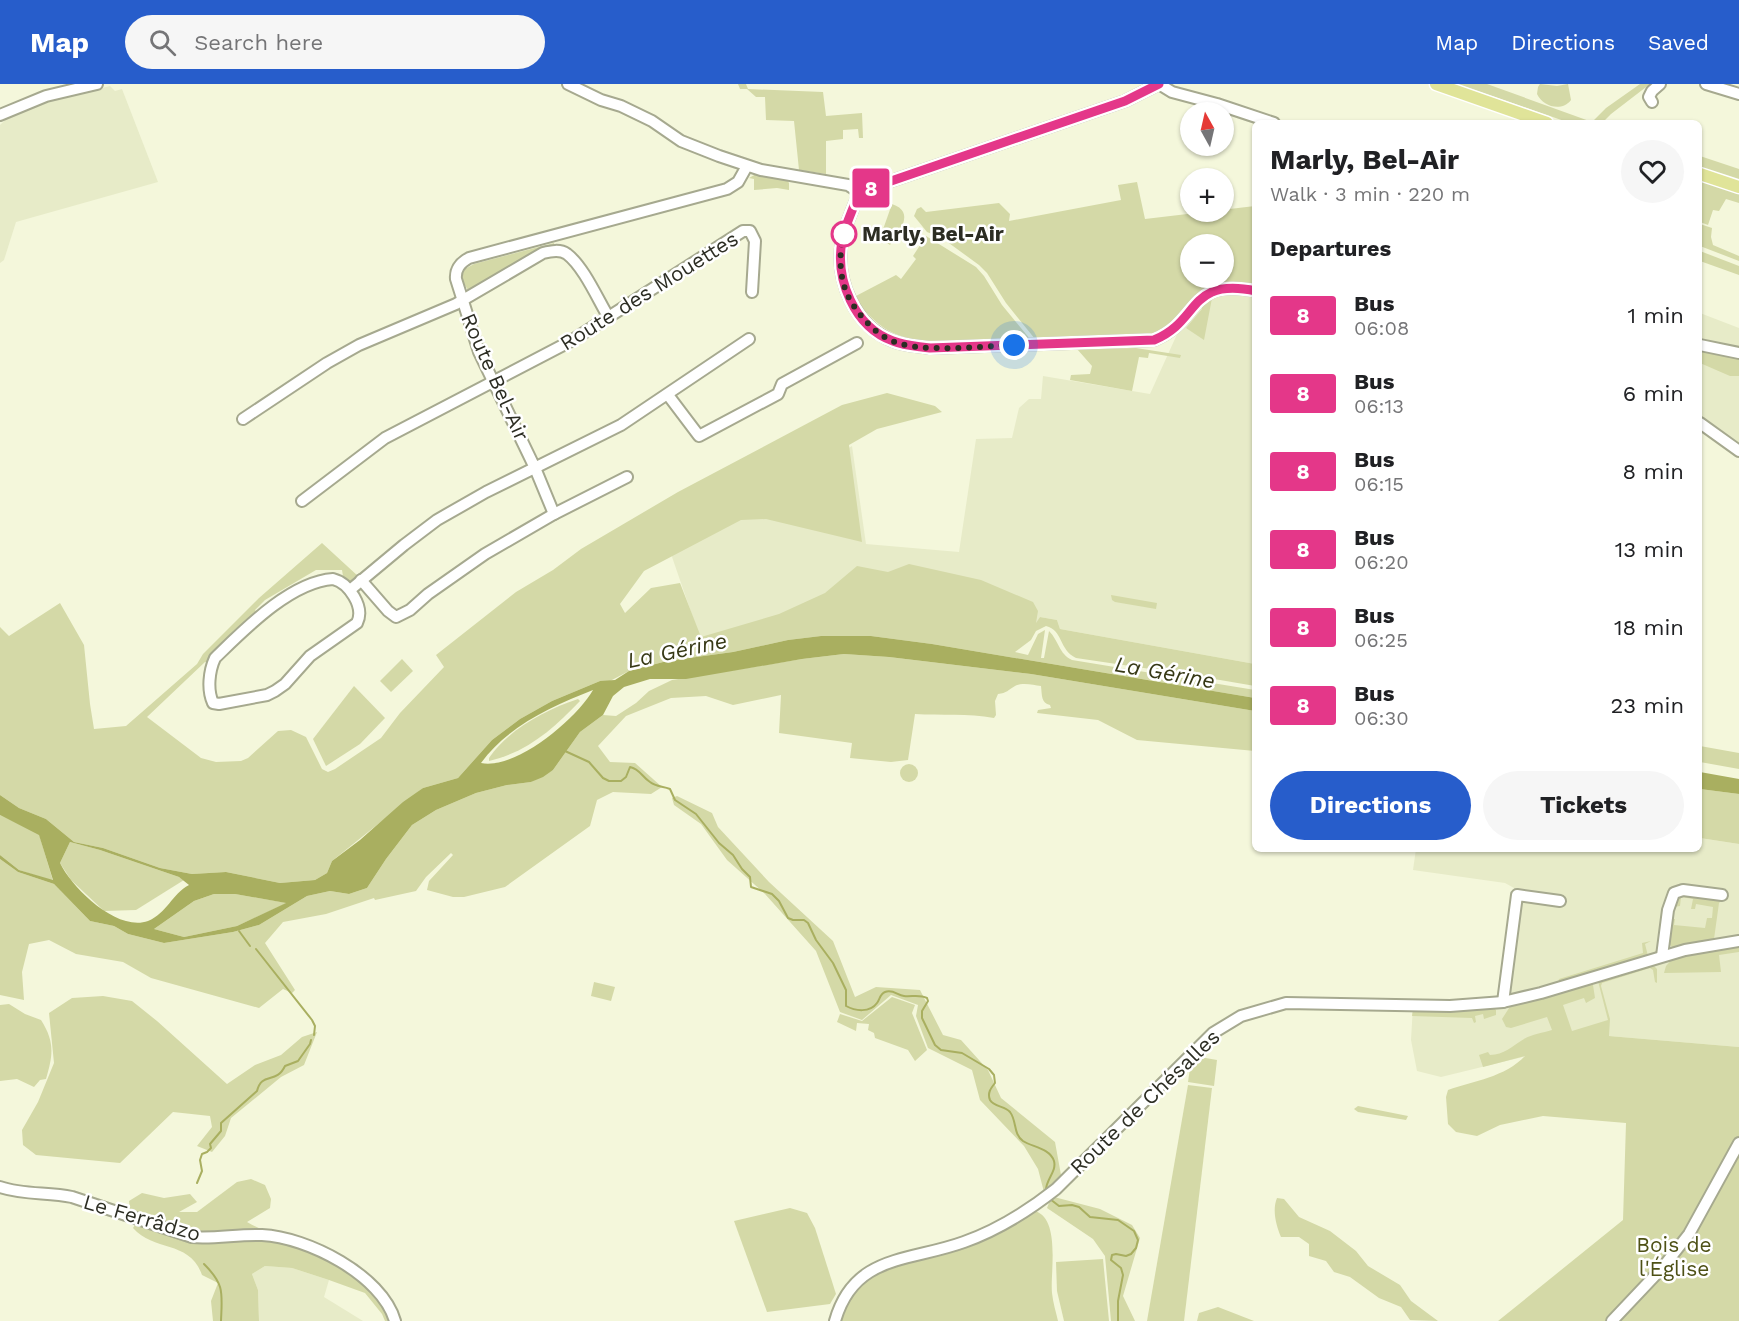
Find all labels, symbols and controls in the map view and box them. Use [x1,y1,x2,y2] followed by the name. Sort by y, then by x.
[125,15,545,69] search box
[30,26,89,59] text: Map
[146,26,179,59] icon: search
[194,30,323,55] text: Search here
[1435,30,1478,55] text: Map
[1511,30,1615,55] text: Directions
[1648,30,1709,55] text: Saved
[1180,102,1234,156] north arrow
[1180,102,1234,288] map controls
[1621,140,1684,203] button: heart
[1270,143,1459,176] text: Marly, Bel-Air
[852,168,890,208] line badge: 8
[1180,168,1234,222] button: +
[864,176,878,201] text: 8
[1270,182,1470,206] text: Walk · 3 min · 220 m
[831,221,857,247] marker: Marly, Bel-Air
[862,221,1004,246] place label: Marly, Bel-Air
[555,226,742,356] street label: Route des Mouettes
[1180,234,1234,288] button: −
[1270,236,1391,261] text: Departures
[1354,291,1394,316] text: Bus
[1296,303,1310,328] text: 8
[1627,303,1684,328] text: 1 min
[456,309,535,445] street label: Route Bel-Air
[1354,316,1409,340] text: 06:08
[999,330,1029,360] your location
[1354,369,1394,394] text: Bus
[1296,381,1310,406] text: 8
[1623,381,1684,406] text: 6 min
[1354,394,1404,418] text: 06:13
[1354,447,1394,472] text: Bus
[1296,459,1310,484] text: 8
[1623,459,1684,484] text: 8 min
[1354,472,1404,496] text: 06:15
[1354,525,1394,550] text: Bus
[1296,537,1310,562] text: 8
[1615,537,1684,562] text: 13 min
[1354,550,1409,574] text: 06:20
[1354,603,1394,628] text: Bus
[1296,615,1310,640] text: 8
[1614,615,1684,640] text: 18 min
[625,628,729,673] water label: La Gérine
[1354,628,1408,652] text: 06:25
[1113,651,1217,694] water label: La Gérine
[1354,681,1394,706] text: Bus
[1296,693,1310,718] text: 8
[1610,693,1684,718] text: 23 min
[1354,706,1409,730] text: 06:30
[1270,771,1471,840] button: Directions
[1483,771,1684,840] button: Tickets
[1065,1024,1225,1179] street label: Route de Chésalles
[81,1189,204,1246] street label: Le Ferrâdzo
[1636,1232,1712,1281] park label: Bois de l'Église

